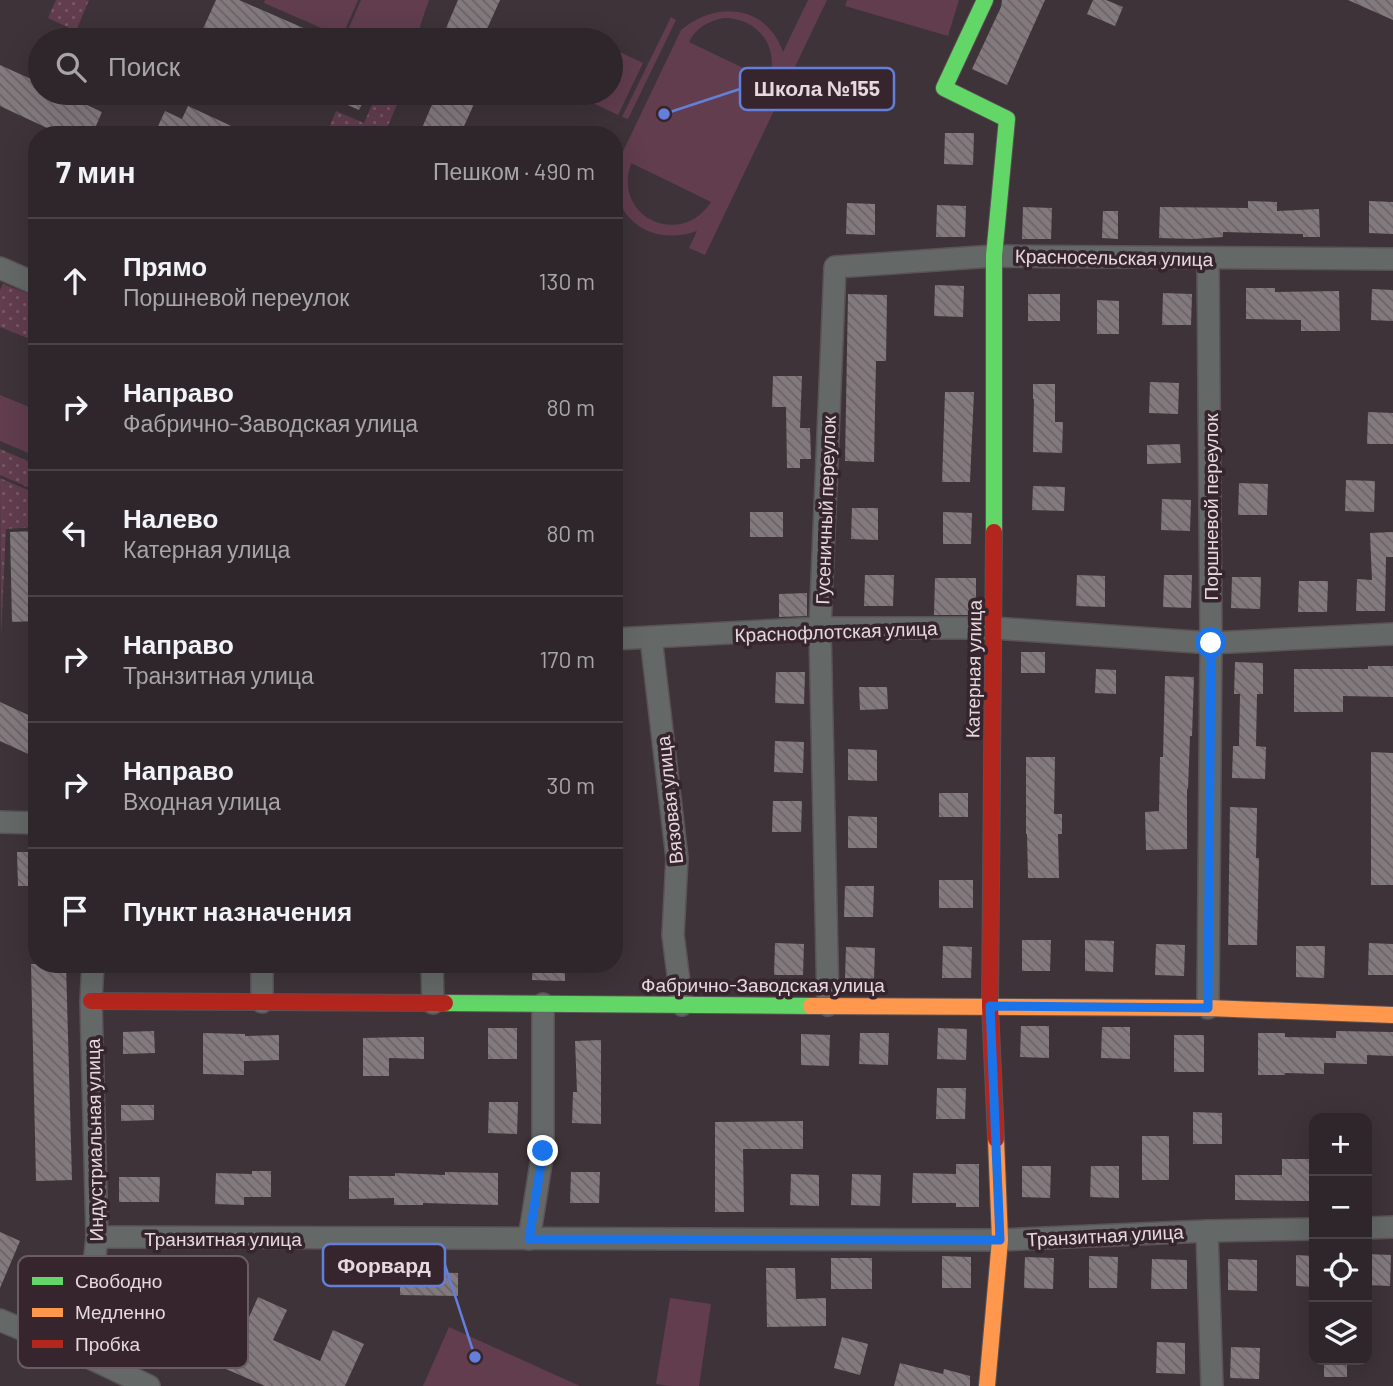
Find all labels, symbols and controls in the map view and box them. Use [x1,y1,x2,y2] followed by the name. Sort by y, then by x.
[28,28,623,105] search box
[52,48,90,86] icon: search
[108,50,180,81] text: Поиск
[740,68,894,110] callout: Школа №155
[754,75,880,100] text: Школа №155
[56,153,136,189] text: 7 мин
[433,157,595,185] text: Пешком · 490 m
[1015,244,1214,270] street label: Красносельская улица
[123,250,207,281] text: Прямо
[56,262,94,300] icon: ahead
[538,267,595,295] text: 130 m
[123,283,349,311] text: Поршневой переулок
[123,376,234,407] text: Направо
[56,388,94,426] icon: right
[546,393,595,421] text: 80 m
[123,409,418,437] text: Фабрично-Заводская улица
[1199,413,1222,601] street label: Поршневой переулок
[810,414,840,605] street label: Гусеничный переулок
[123,502,218,533] text: Налево
[56,514,94,552] icon: left
[546,519,595,547] text: 80 m
[123,535,290,563] text: Катерная улица
[960,599,986,738] street label: Катерная улица
[734,616,938,646] street label: Краснофлотская улица
[1195,627,1226,658] route start
[123,628,234,659] text: Направо
[56,640,94,678] icon: right
[539,645,595,673] text: 170 m
[123,661,314,689] text: Транзитная улица
[651,734,687,865] street label: Вязовая улица
[123,754,234,785] text: Направо
[56,766,94,804] icon: right
[547,771,595,799] text: 30 m
[123,787,281,815] text: Входная улица
[56,892,94,930] icon: arrive
[123,895,352,926] text: Пункт назначения
[641,973,885,996] street label: Фабрично-Заводская улица
[81,1038,107,1242] street label: Индустриальная улица
[1309,1113,1372,1365] map controls
[1309,1113,1372,1176] button: +
[527,1135,558,1166] route end
[1309,1176,1372,1239] button: −
[1026,1219,1185,1251] street label: Транзитная улица
[144,1227,302,1250] street label: Транзитная улица
[1309,1239,1372,1302] button: locate
[323,1244,445,1286] callout: Форвард
[337,1252,431,1277] text: Форвард
[18,1256,248,1368] legend
[75,1269,162,1292] text: Свободно
[75,1300,165,1323] text: Медленно
[1309,1302,1372,1365] button: layers
[75,1332,140,1355] text: Пробка

